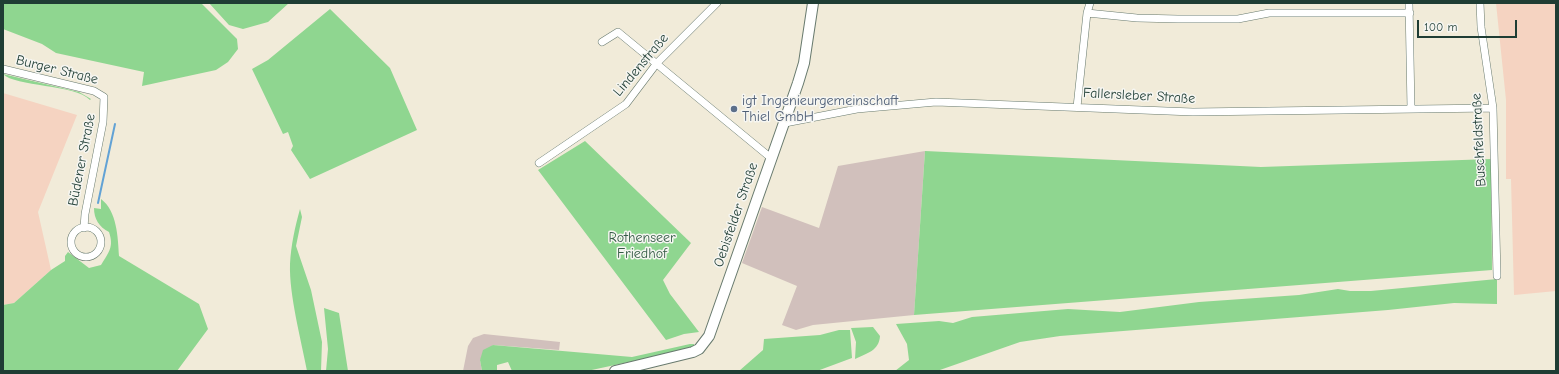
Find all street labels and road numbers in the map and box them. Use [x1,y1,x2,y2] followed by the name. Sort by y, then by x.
[610,30,672,100] street label: Lindenstraße
[14,52,100,88] street label: Burger Straße
[1082,85,1196,107] street label: Fallersleber Straße
[1468,93,1490,187] street label: Buschfeldstraße
[65,112,99,208] street label: Büdener Straße
[710,160,762,270] street label: Oebisfelder Straße

